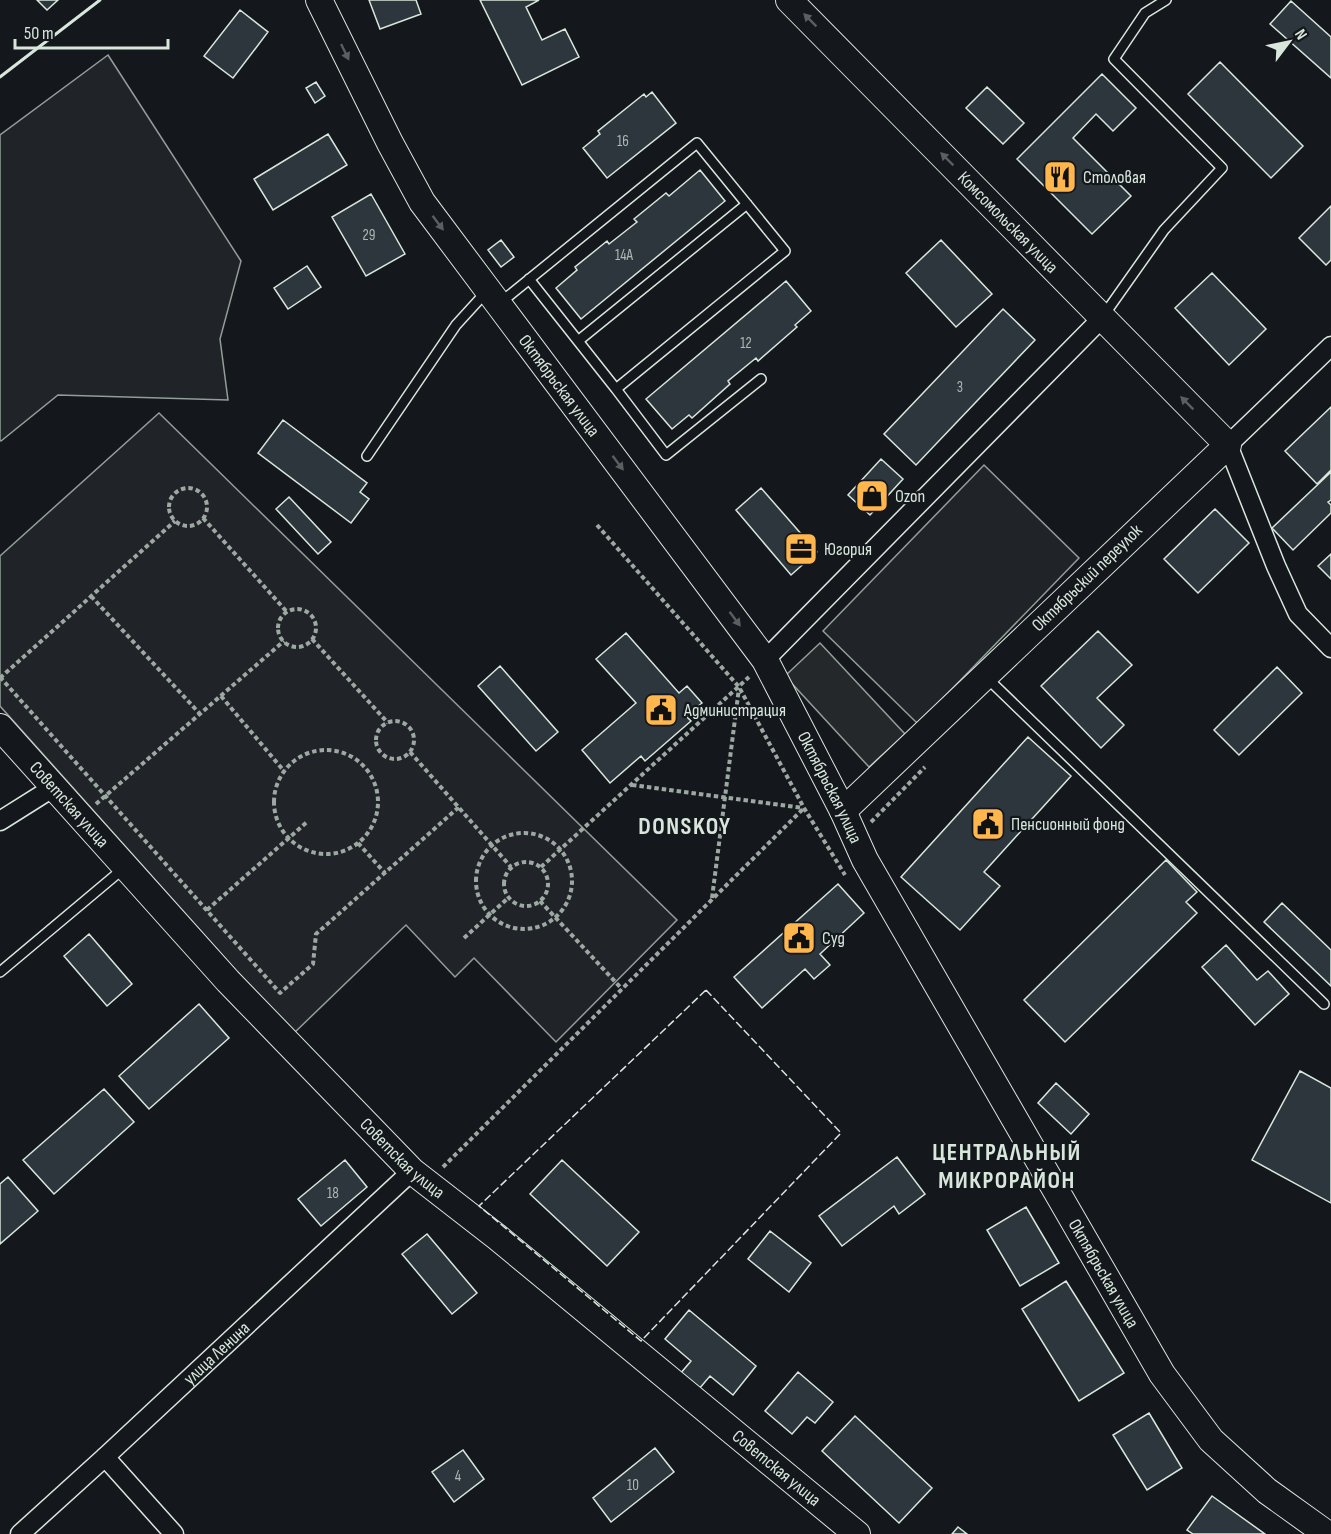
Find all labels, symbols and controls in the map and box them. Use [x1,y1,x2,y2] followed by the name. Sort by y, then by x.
[15,12,168,50] scale bar
[1259,12,1319,72] north arrow
[803,13,817,28] one-way arrow
[24,23,54,44] text: 50 m
[1290,26,1311,44] text: N
[340,44,350,61] one-way arrow
[617,132,629,151] house number: 16
[940,152,954,167] one-way arrow
[1042,159,1078,195] restaurant icon: Столовая
[954,167,1063,277] street label: Комсомольская улица
[1083,167,1146,188] place label: Столовая
[432,215,444,231] one-way arrow
[363,226,375,245] house number: 29
[615,246,634,265] house number: 14А
[514,330,604,441] street label: Октябрьская улица
[740,334,752,353] house number: 12
[957,378,963,397] house number: 3
[1180,396,1194,410] one-way arrow
[612,455,624,471] one-way arrow
[854,478,890,514] shop icon: Ozon
[895,486,925,507] place label: Ozon
[1028,520,1147,636] street label: Октябрьский переулок
[783,531,819,567] office icon: Югория
[824,539,872,560] place label: Югория
[729,611,741,627] one-way arrow
[643,692,679,728] public building icon: Администрация
[683,700,786,721] place label: Администрация
[793,728,867,846] street label: Октябрьская улица
[25,757,114,852] street label: Советская улица
[970,806,1006,842] public building icon: Пенсионный фонд
[638,812,732,841] district label: DONSKOY
[1011,814,1125,835] place label: Пенсионный фонд
[781,920,817,956] public building icon: Суд
[822,928,845,949] place label: Суд
[356,1113,449,1203] street label: Советская улица
[932,1138,1082,1195] district label: ЦЕНТРАЛЬНЫЙ МИКРОРАЙОН
[327,1184,339,1203] house number: 18
[1064,1215,1143,1331] street label: Октябрьская улица
[179,1317,254,1389] street label: улица Ленина
[728,1425,825,1510] street label: Советская улица
[455,1467,461,1486] house number: 4
[627,1476,639,1495] house number: 10

